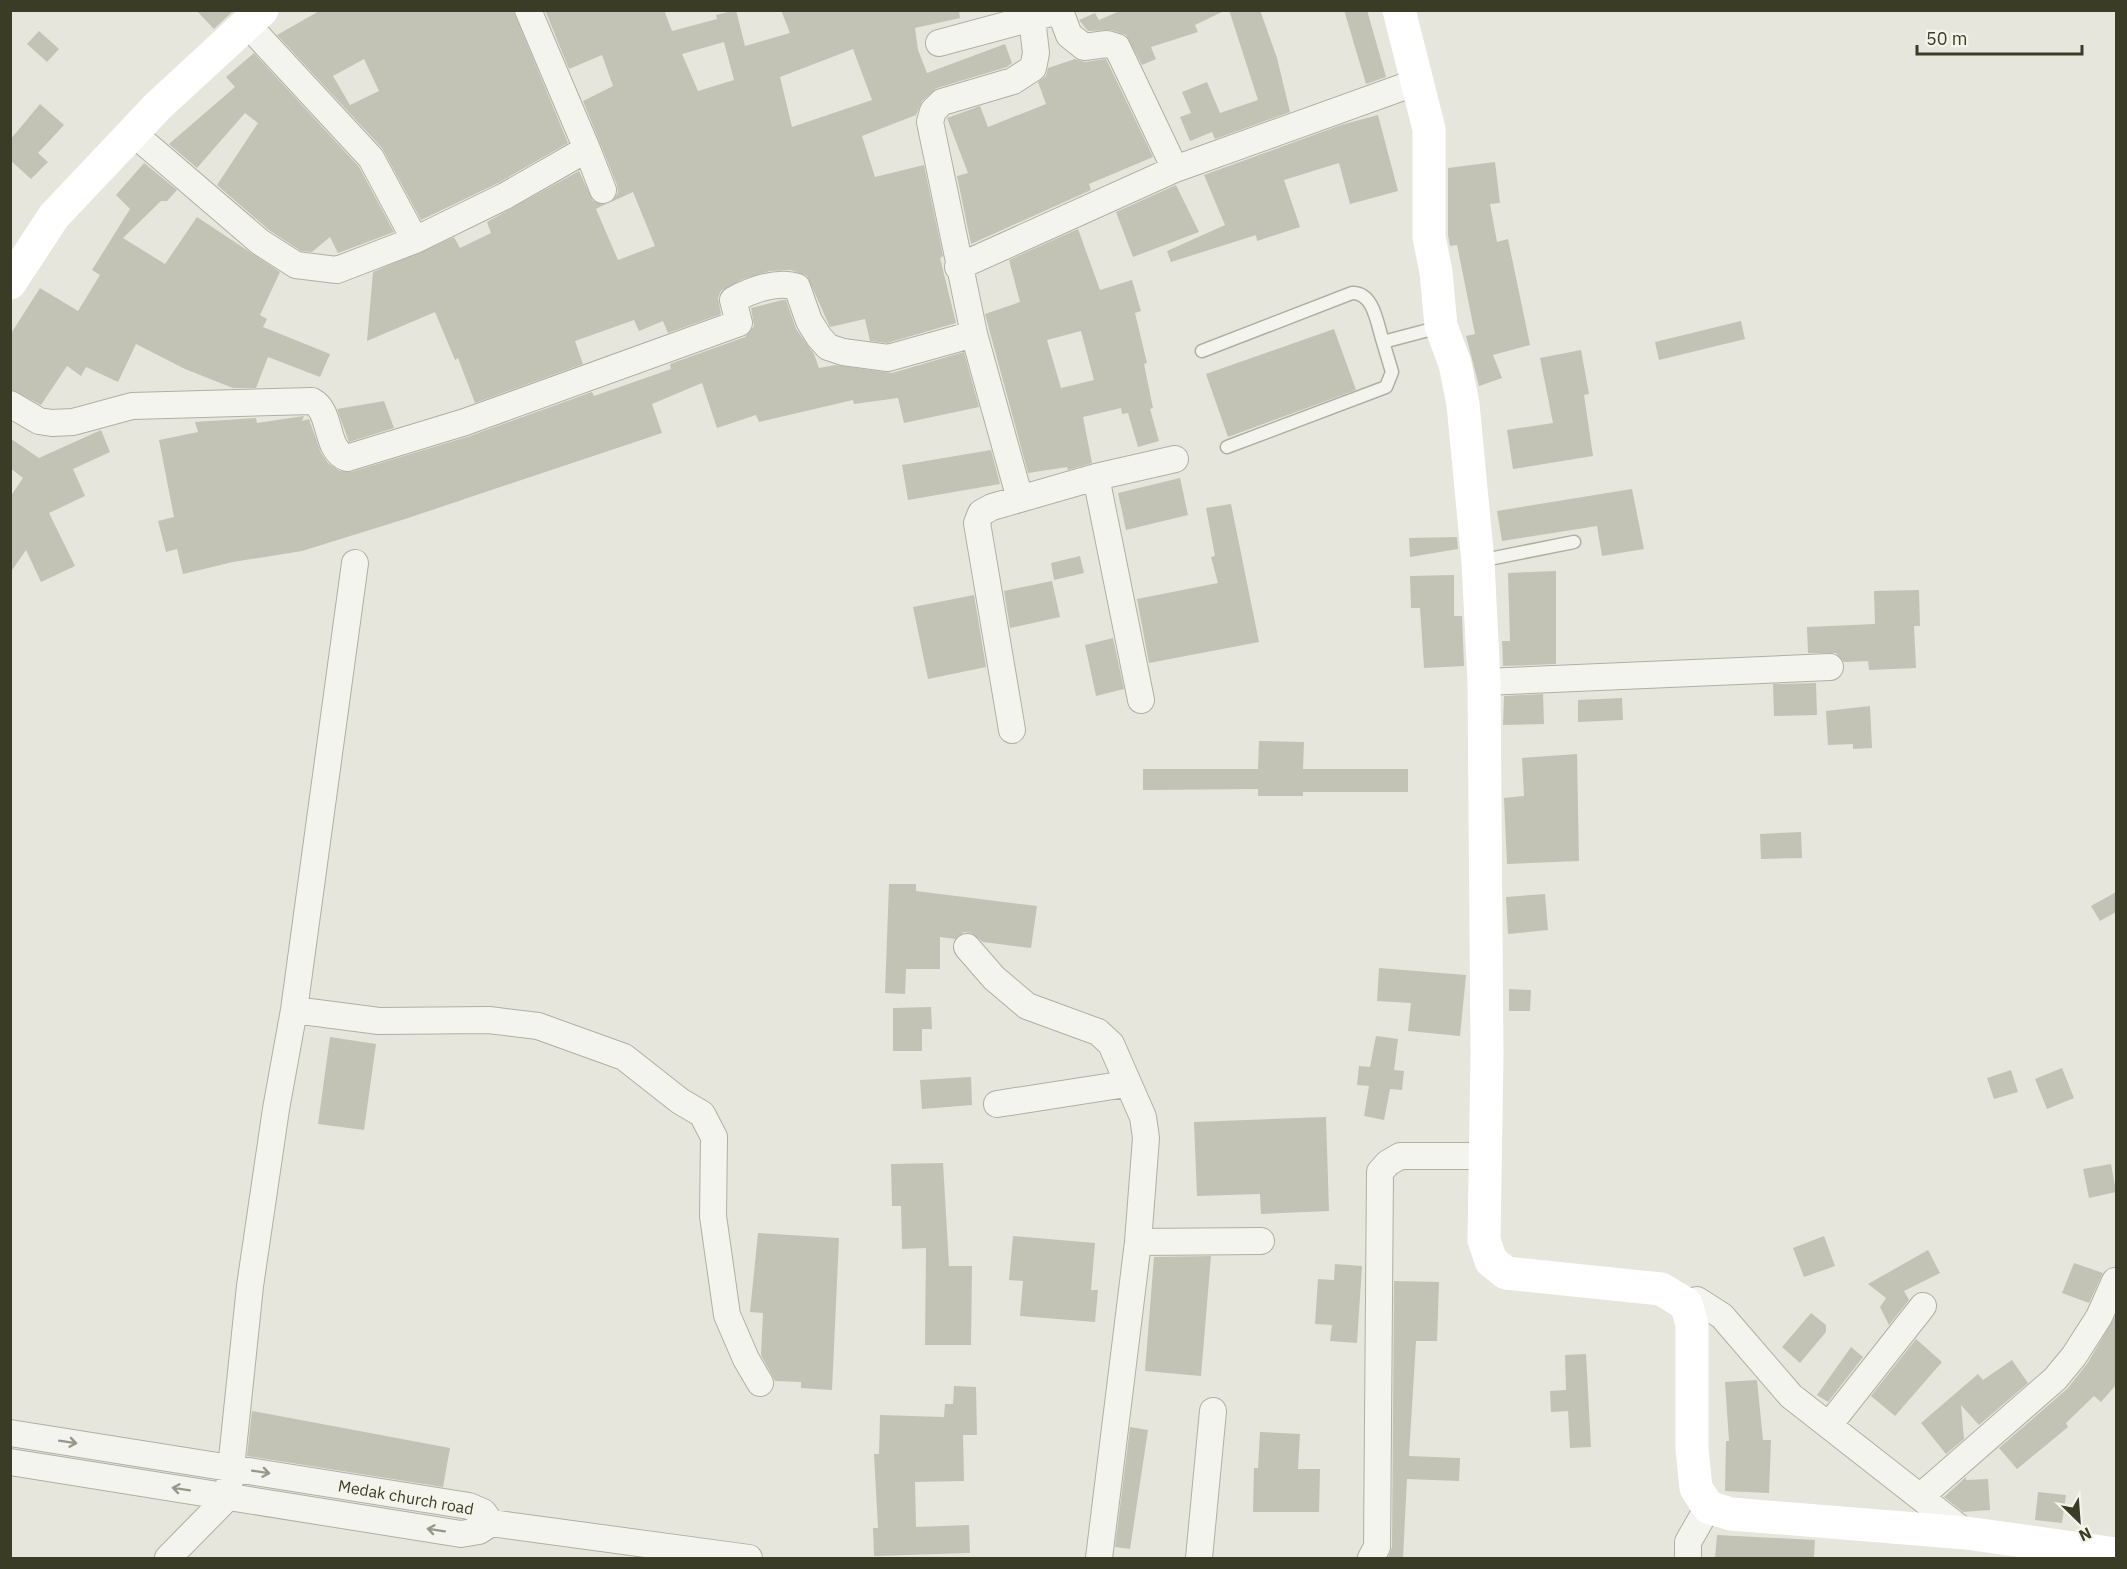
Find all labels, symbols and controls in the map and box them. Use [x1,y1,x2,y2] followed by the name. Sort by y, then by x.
[1917,18,2082,56] scale bar
[1926,27,1968,50] text: 50 m
[58,1436,78,1447] one-way arrow
[251,1467,270,1478] one-way arrow
[337,1475,475,1519] street label: Medak church road
[171,1484,191,1495] one-way arrow
[2049,1491,2109,1551] north arrow
[2076,1523,2095,1546] text: N
[426,1525,446,1536] one-way arrow

